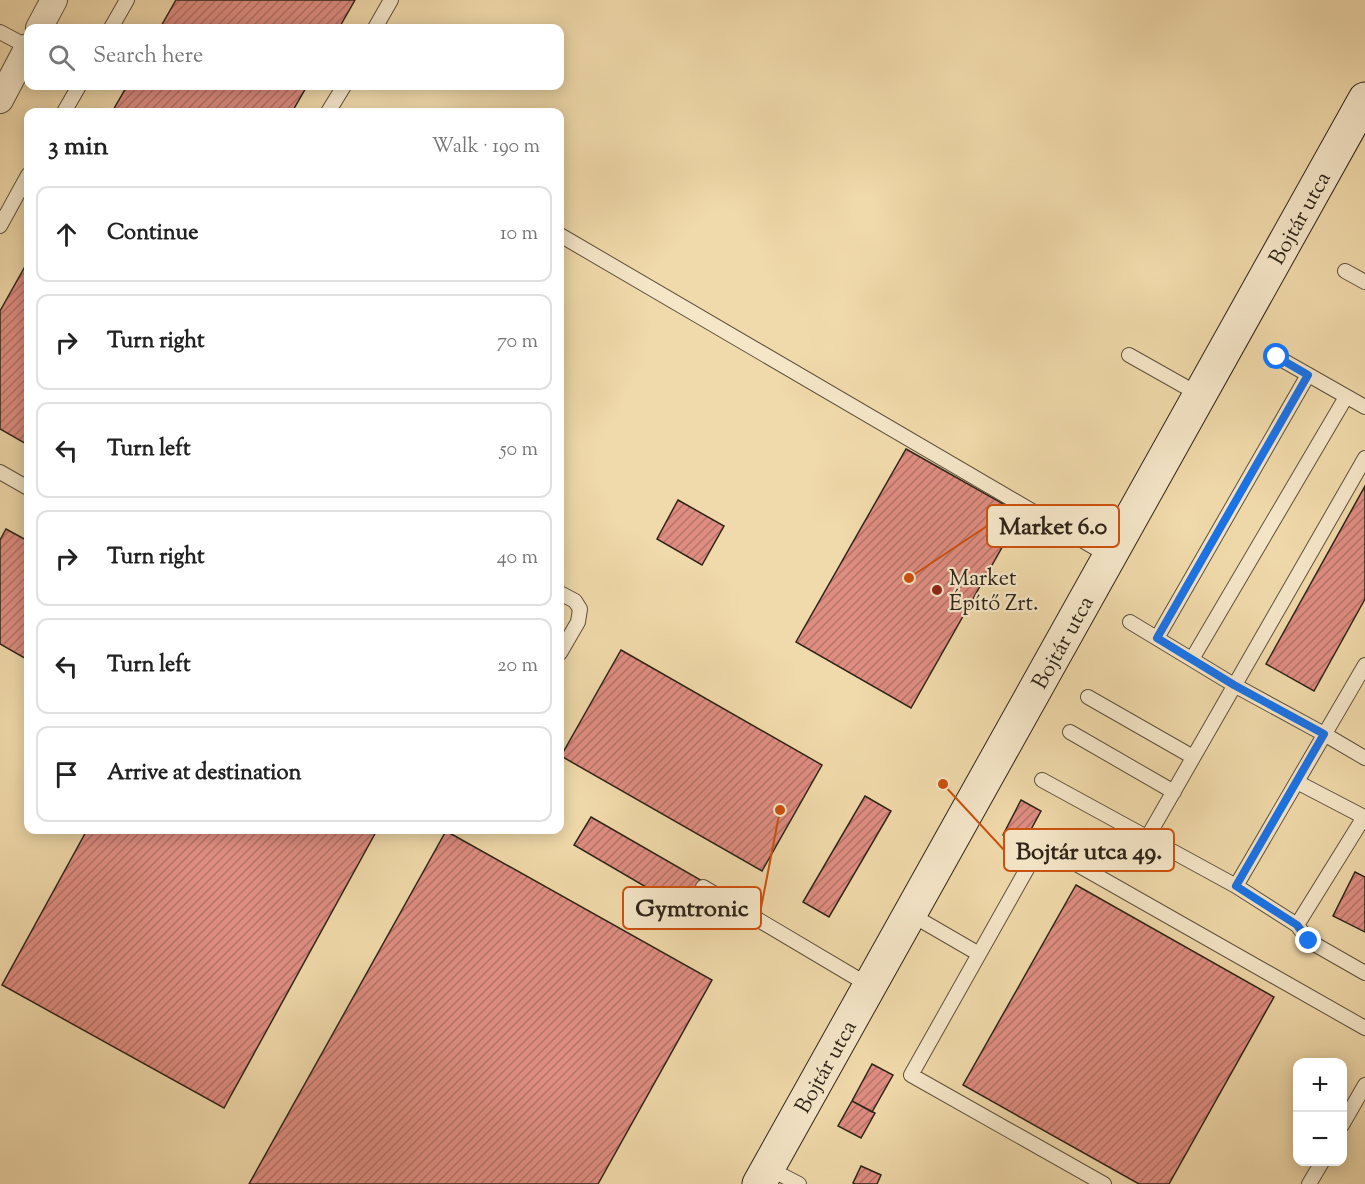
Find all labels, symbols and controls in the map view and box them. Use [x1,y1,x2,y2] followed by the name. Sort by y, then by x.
[24,24,564,90] search box
[45,41,78,74] icon: search
[93,41,203,73] text: Search here
[48,129,108,166] text: 3 min
[432,133,540,162] text: Walk · 190 m
[1262,166,1340,272] street label: Bojtár utca
[50,218,83,251] icon: ahead
[107,218,198,250] text: Continue
[500,220,538,249] text: 10 m
[50,326,83,359] icon: right
[107,326,204,358] text: Turn right
[497,328,538,357] text: 70 m
[1263,343,1289,369] route start
[50,434,83,467] icon: left
[107,434,190,466] text: Turn left
[500,436,538,465] text: 50 m
[987,505,1119,547] callout: Market 6.0
[999,511,1107,545] text: Market 6.0
[50,542,83,575] icon: right
[107,542,204,574] text: Turn right
[497,544,538,573] text: 40 m
[949,564,1039,621] place label: Market Építő Zrt.
[930,583,944,597] marker: Market Építő Zrt.
[1025,591,1103,696] street label: Bojtár utca
[50,650,83,683] icon: left
[107,650,190,682] text: Turn left
[497,652,538,681] text: 20 m
[50,758,83,791] icon: arrive
[107,758,302,790] text: Arrive at destination
[1004,829,1174,871] callout: Bojtár utca 49.
[1016,836,1162,870] text: Bojtár utca 49.
[623,887,761,929] callout: Gymtronic
[635,893,749,927] text: Gymtronic
[1295,927,1321,953] route end
[788,1015,866,1120] street label: Bojtár utca
[1293,1058,1347,1166] map controls
[1293,1058,1347,1112] button: +
[1293,1112,1347,1166] button: −

